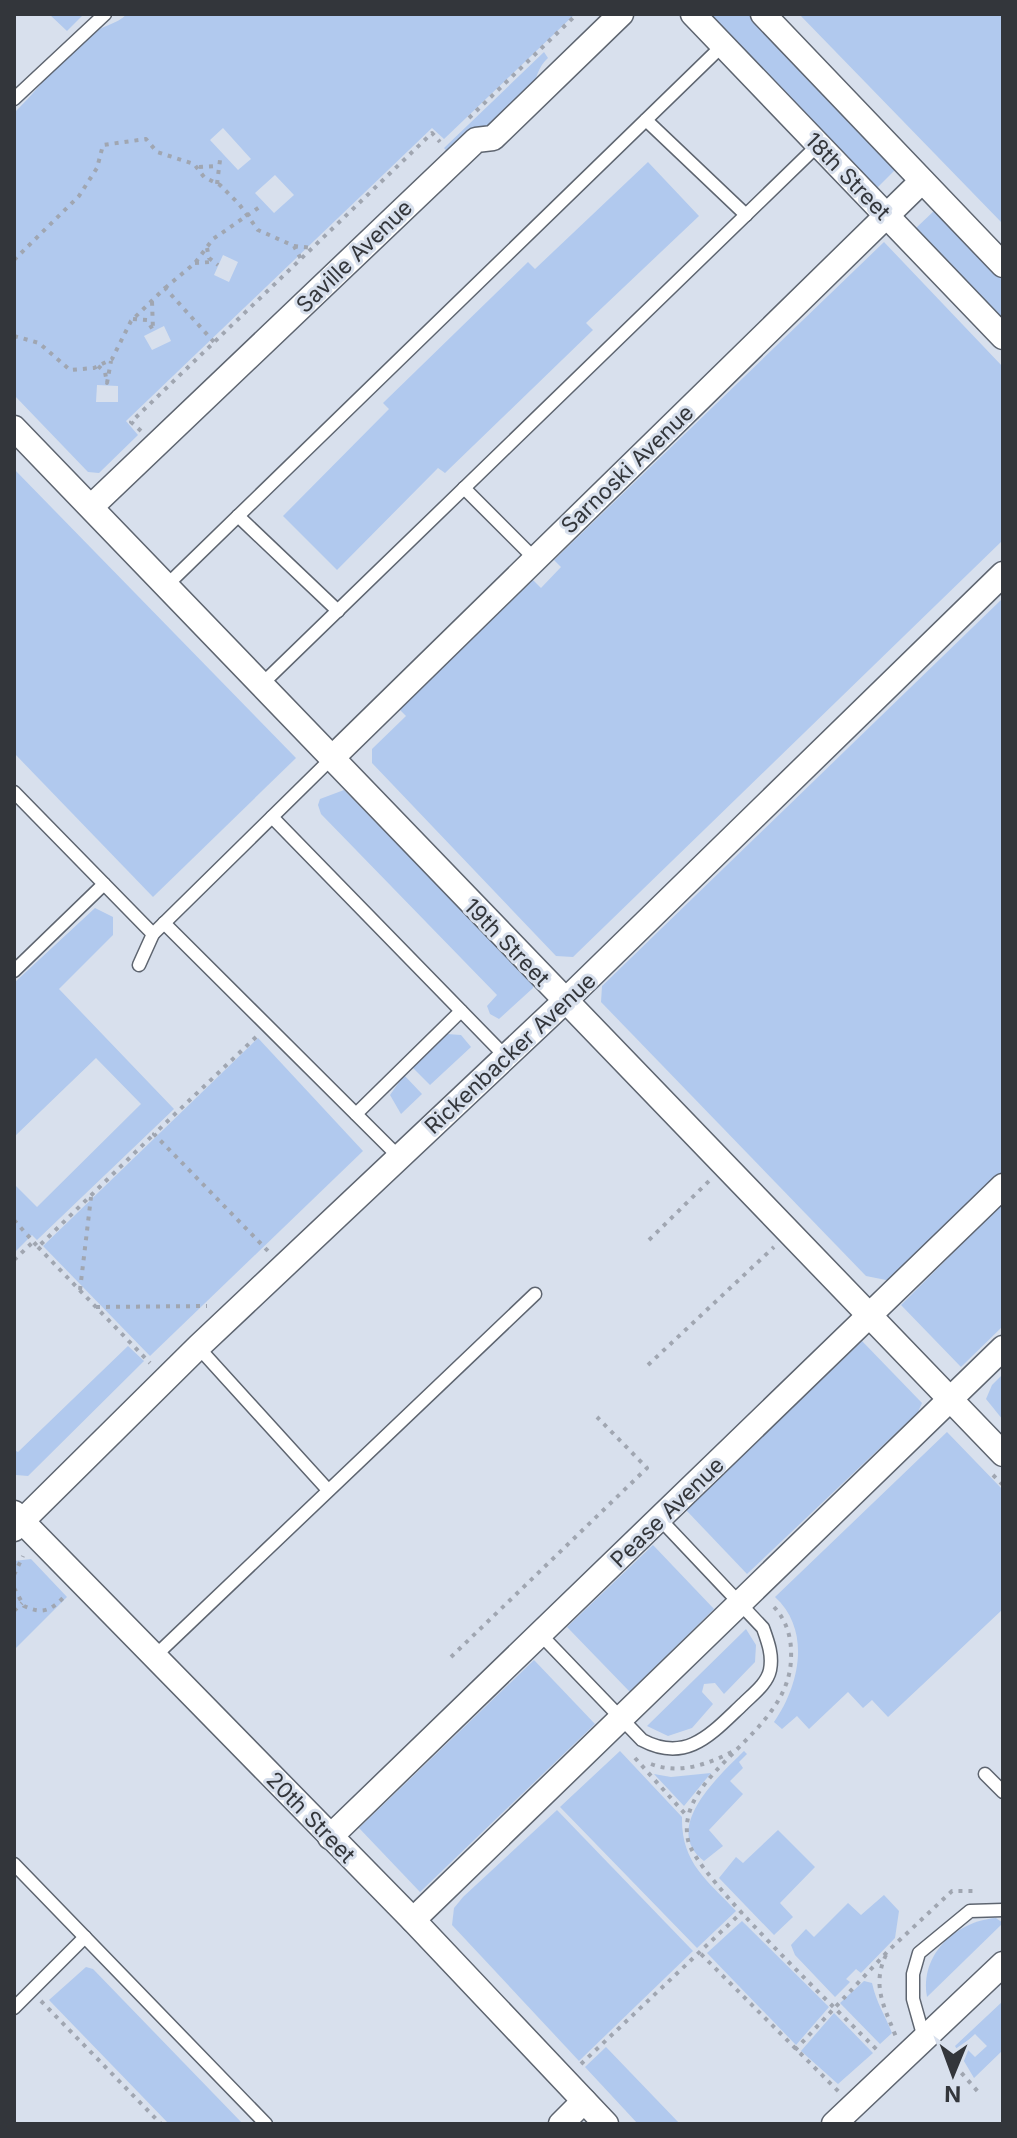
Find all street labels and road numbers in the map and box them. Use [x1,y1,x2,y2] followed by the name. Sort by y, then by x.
[800,127,896,225] street label: 18th Street
[291,194,417,318] street label: Saville Avenue
[555,399,699,539] street label: Sarnoski Avenue
[459,893,555,991] street label: 19th Street
[419,967,601,1139] street label: Rickenbacker Avenue
[605,1452,729,1572] street label: Pease Avenue
[261,1766,361,1868] street label: 20th Street

